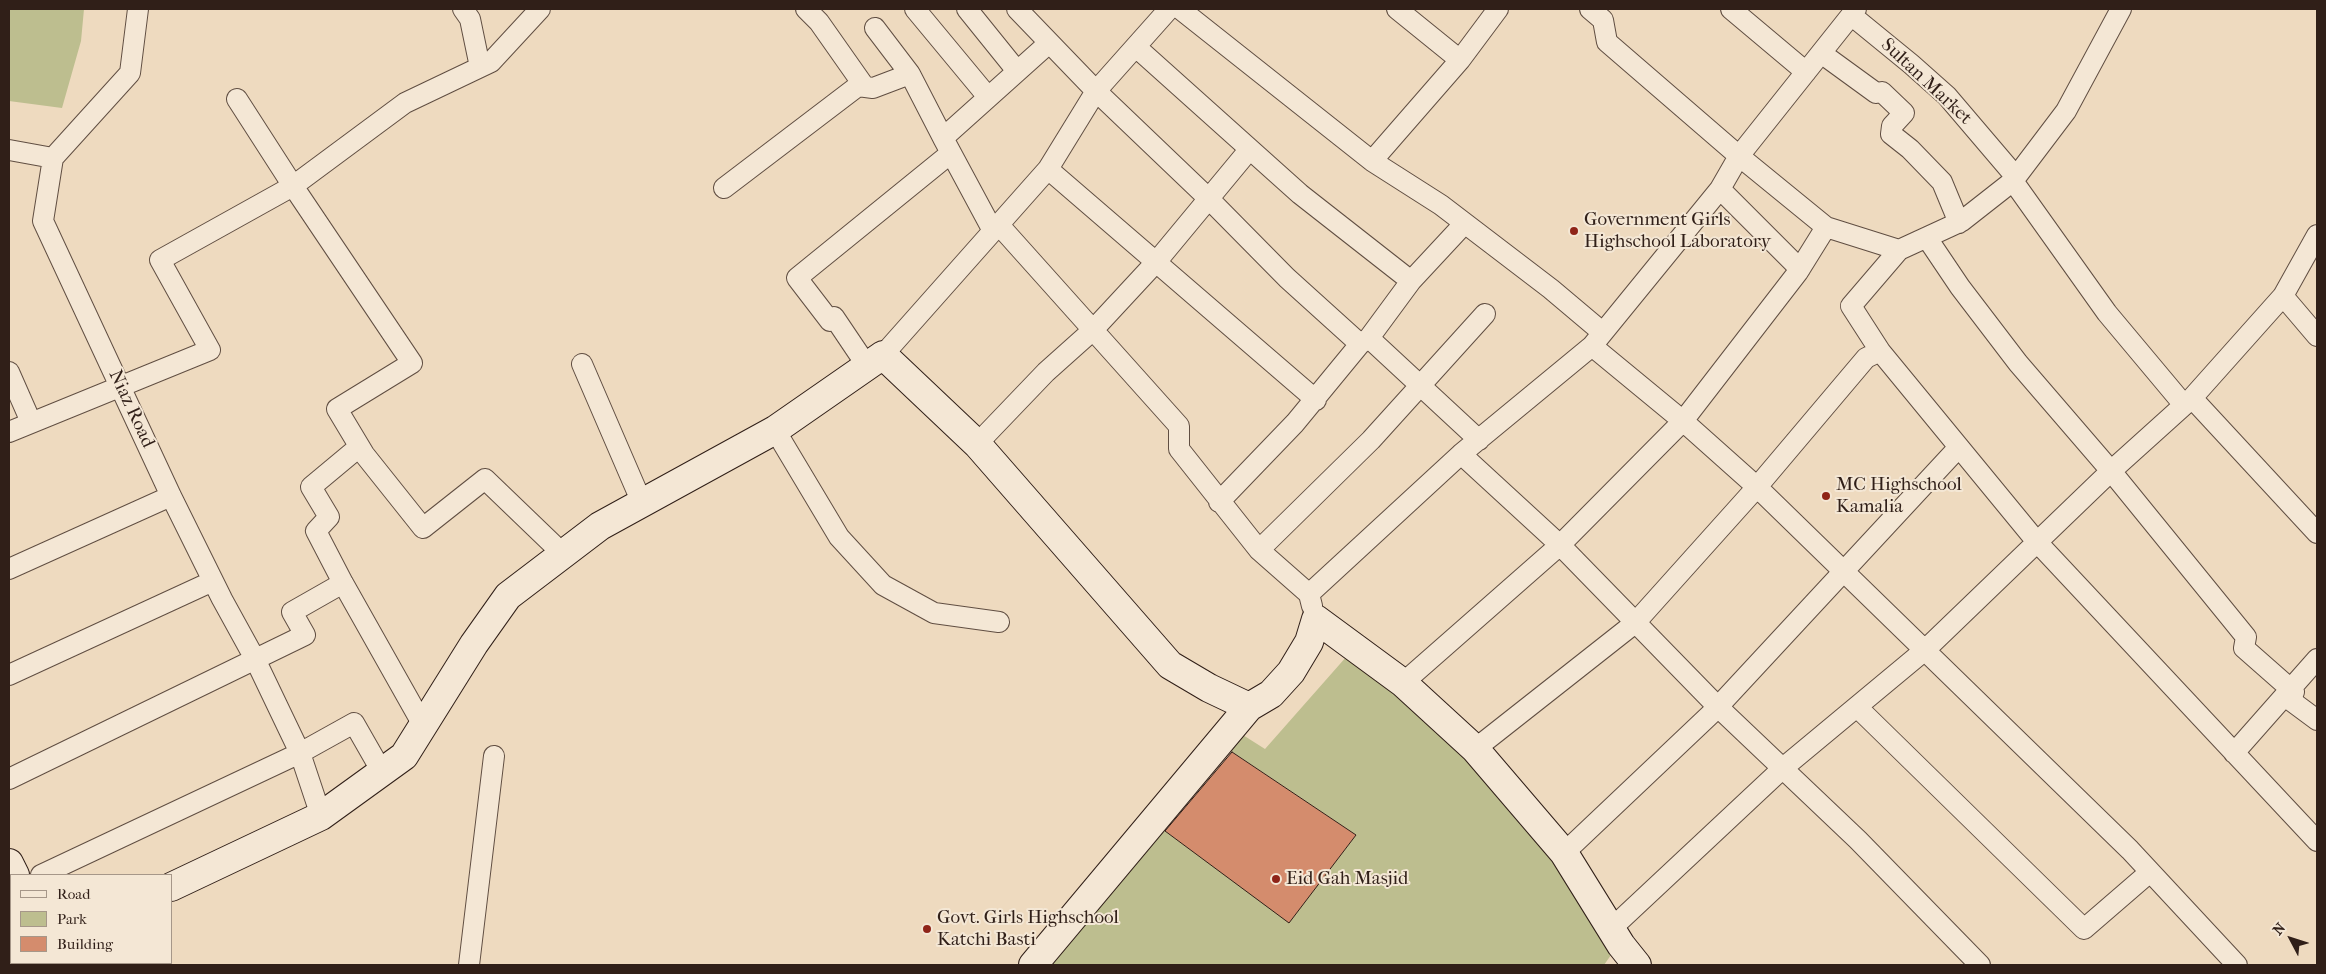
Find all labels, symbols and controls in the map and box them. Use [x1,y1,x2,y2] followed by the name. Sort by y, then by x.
[1876,34,1976,130] street label: Sultan Market
[1584,209,1771,253] place label: Government Girls Highschool Laboratory
[1568,225,1580,237] marker: Government Girls Highschool Laboratory
[103,366,159,452] street label: Niaz Road
[1836,474,1962,518] place label: MC Highschool Kamalia
[1820,490,1832,502] marker: MC Highschool Kamalia
[1286,868,1408,890] place label: Eid Gah Masjid
[1270,873,1282,885] marker: Eid Gah Masjid
[10,874,172,964] legend
[57,885,90,903] text: Road
[937,907,1119,951] place label: Govt. Girls Highschool Katchi Basti
[57,910,87,928] text: Park
[2266,914,2316,964] north arrow
[2269,920,2289,939] text: N
[921,923,933,935] marker: Govt. Girls Highschool Katchi Basti
[57,935,113,953] text: Building

